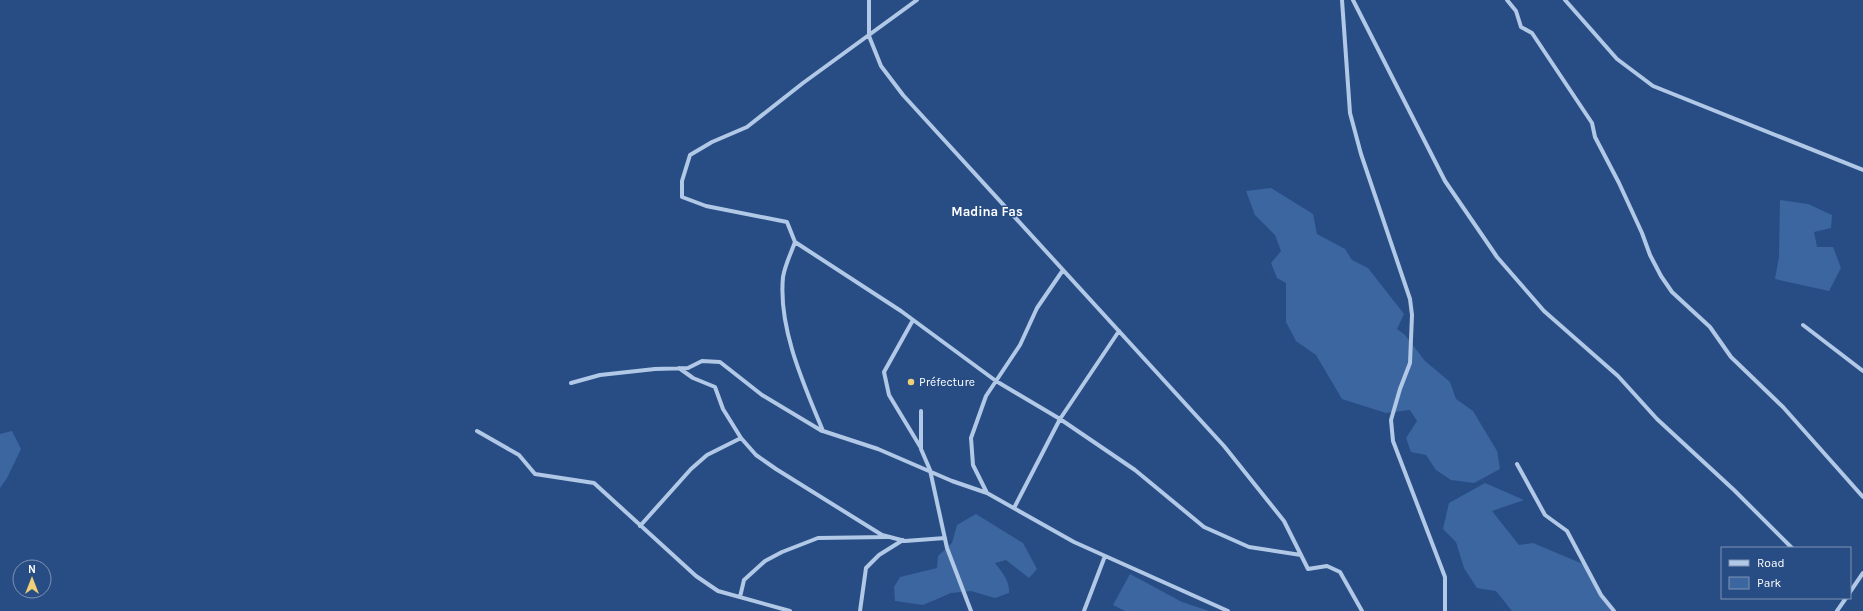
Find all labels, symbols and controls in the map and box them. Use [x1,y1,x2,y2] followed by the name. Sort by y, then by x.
[951,204,1023,219] district label: Madina Fas
[919,375,975,389] place label: Préfecture
[906,377,916,387] marker: Préfecture
[1721,547,1851,599] legend
[1757,556,1785,570] text: Road
[12,559,52,599] north arrow
[28,563,36,576] text: N
[1757,576,1782,590] text: Park

